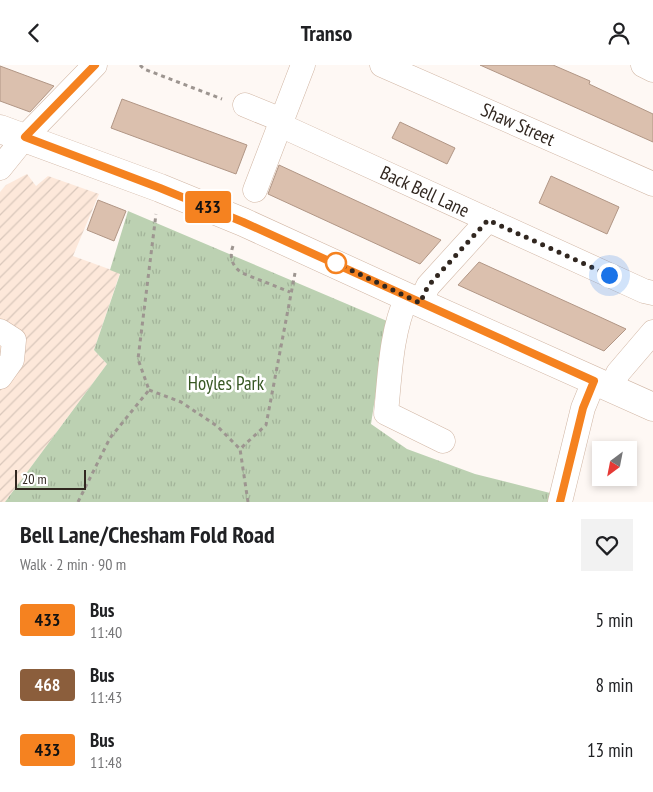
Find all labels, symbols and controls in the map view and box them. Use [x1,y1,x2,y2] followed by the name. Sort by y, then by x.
[20,19,48,47] icon: back
[301,19,352,47] text: Transo
[605,19,633,47] icon: person
[477,97,559,151] street label: Shaw Street
[377,160,473,222] street label: Back Bell Lane
[179,191,237,223] line badge: 433
[195,195,221,218] text: 433
[325,252,347,274] unlabelled marker
[597,263,622,288] your location
[188,371,265,395] park label: Hoyles Park
[592,441,638,486] north arrow
[592,441,637,486] map controls
[15,467,86,490] scale bar
[22,470,47,488] text: 20 m
[20,519,275,550] text: Bell Lane/Chesham Fold Road
[581,519,633,571] button: heart
[20,554,126,574] text: Walk · 2 min · 90 m
[90,598,114,622] text: Bus
[35,608,60,631] text: 433
[596,608,633,632] text: 5 min
[90,622,122,642] text: 11:40
[90,663,114,687] text: Bus
[35,673,60,696] text: 468
[596,673,633,697] text: 8 min
[90,687,122,707] text: 11:43
[90,728,114,752] text: Bus
[35,738,60,761] text: 433
[587,738,633,762] text: 13 min
[90,752,122,772] text: 11:48

